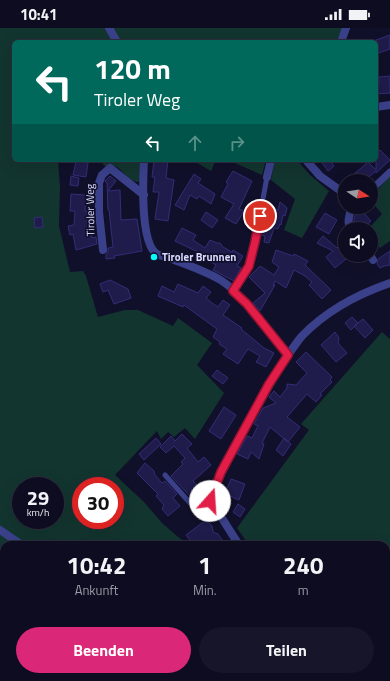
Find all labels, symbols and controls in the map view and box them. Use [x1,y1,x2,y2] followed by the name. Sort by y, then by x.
[20,3,57,26] text: 10:41
[94,47,171,90] text: 120 m
[28,56,80,108] icon: left
[94,86,180,113] text: Tiroler Weg
[142,132,164,154] icon: left
[184,132,206,154] icon: ahead
[226,132,248,154] icon: right
[338,174,378,214] north arrow
[338,174,378,262] map controls
[82,183,98,237] street label: Tiroler Weg
[243,199,277,233] pin
[249,205,271,227] icon: arrive
[338,222,378,262] button: sound
[162,249,236,265] place label: Tiroler Brunnen
[149,252,159,262] marker: Tiroler Brunnen
[72,477,124,529] speed limit sign: 30
[189,480,231,522] position arrow
[27,482,49,513] text: 29
[27,505,49,520] text: km/h
[67,547,126,583] text: 10:42
[198,547,212,583] text: 1
[283,547,323,583] text: 240
[75,580,118,600] text: Ankunft
[193,580,217,600] text: Min.
[298,580,309,600] text: m
[16,627,191,673] button: Beenden
[199,627,374,673] button: Teilen

